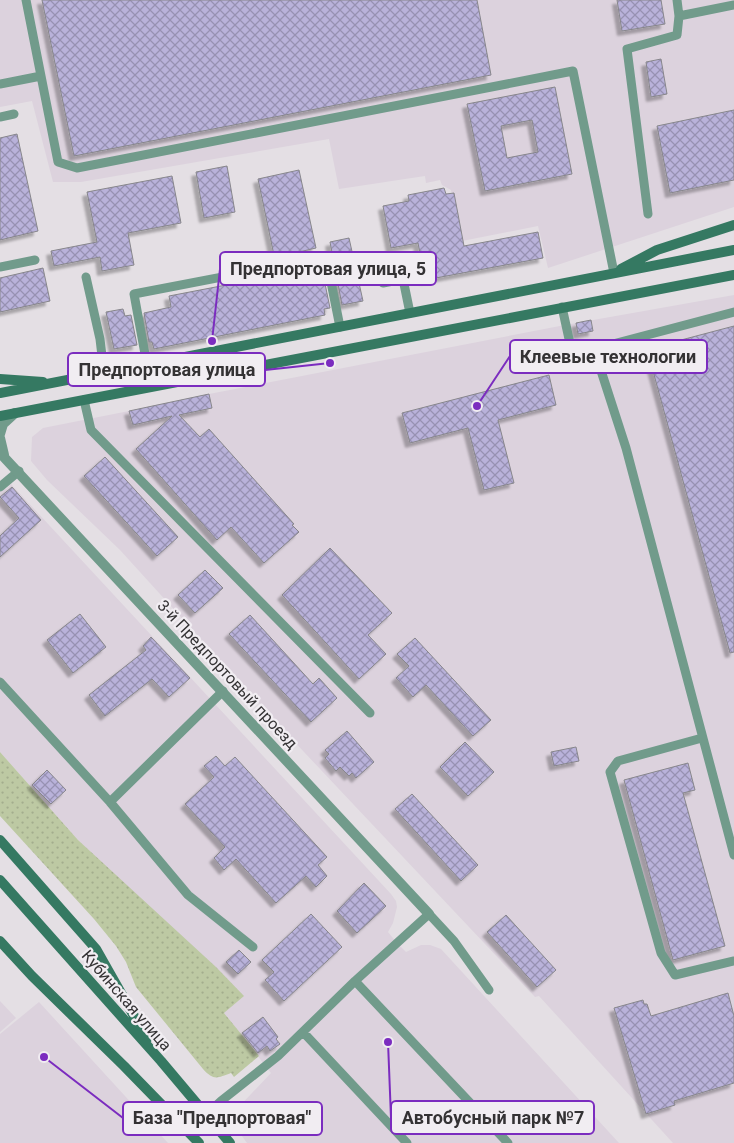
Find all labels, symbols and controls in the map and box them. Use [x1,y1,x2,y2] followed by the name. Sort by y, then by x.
[220,252,436,285] callout: Предпортовая улица, 5
[230,258,426,279] text: Предпортовая улица, 5
[510,340,707,373] callout: Клеевые технологии
[520,346,696,367] text: Клеевые технологии
[68,353,265,386] callout: Предпортовая улица
[79,359,256,380] text: Предпортовая улица
[154,596,302,753] street label: 3-й Предпортовый проезд
[78,946,175,1055] street label: Кубинская улица
[391,1101,594,1134] callout: Автобусный парк №7
[123,1102,322,1135] callout: База "Предпортовая"
[133,1107,312,1128] text: База "Предпортовая"
[402,1107,584,1128] text: Автобусный парк №7

